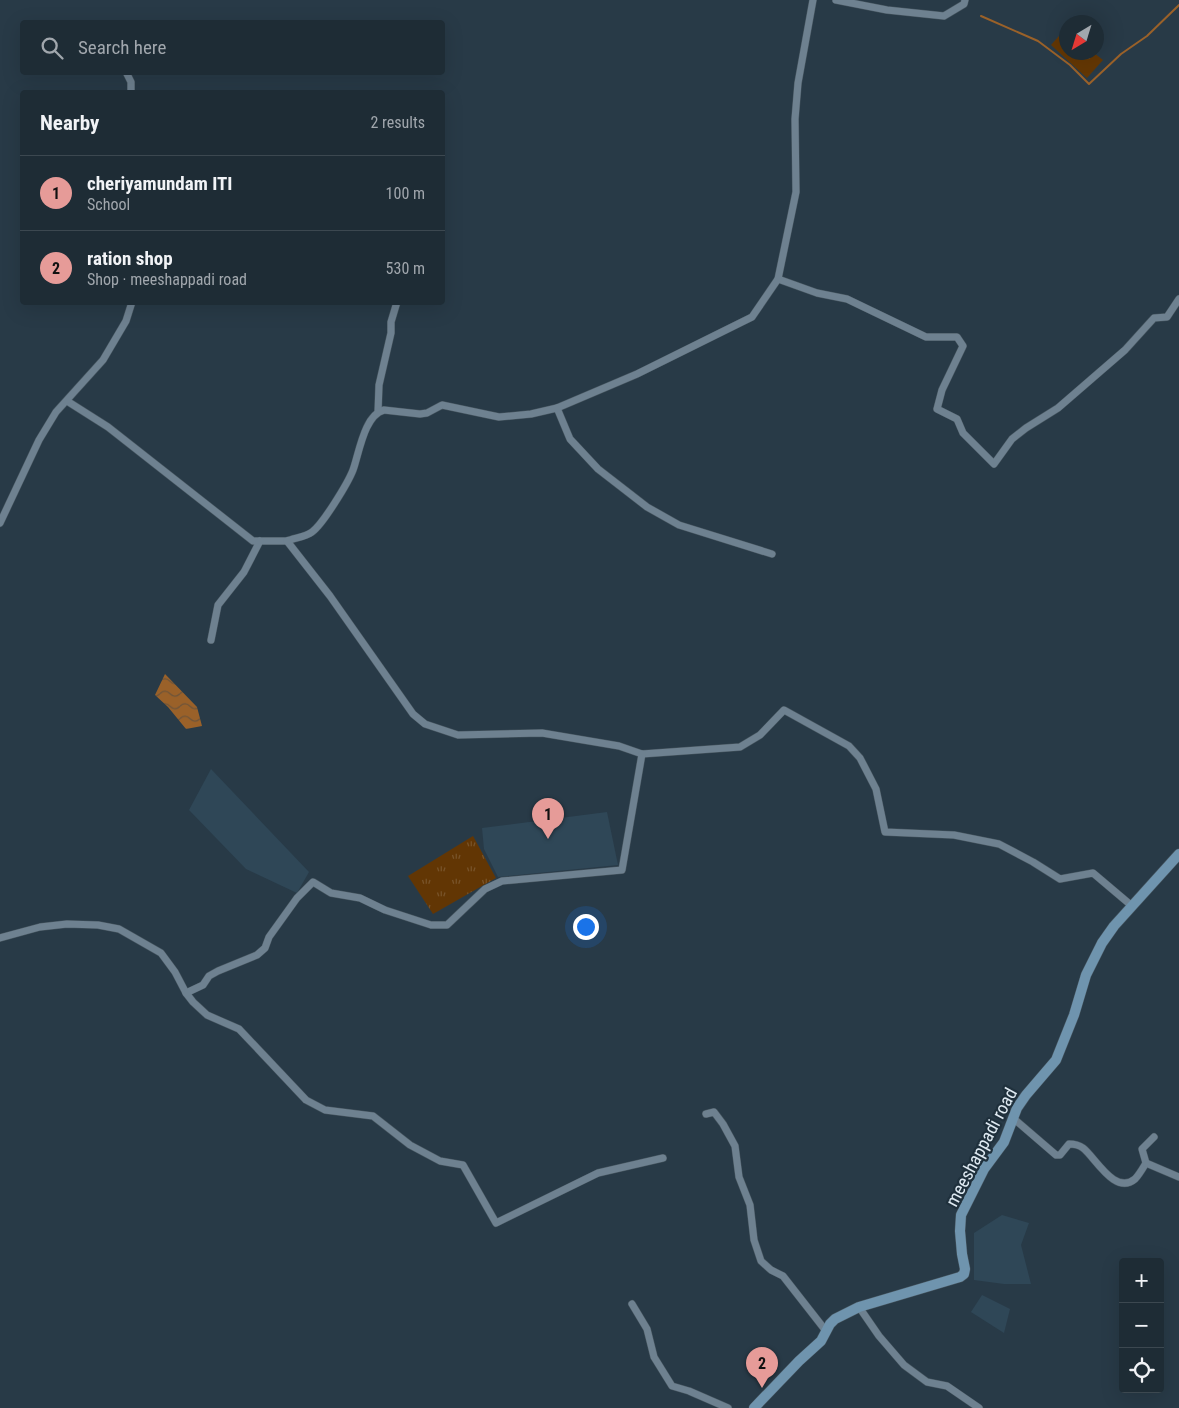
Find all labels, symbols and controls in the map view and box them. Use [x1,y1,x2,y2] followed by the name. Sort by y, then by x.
[1059,15,1104,60] north arrow
[20,20,445,75] search box
[38,34,66,62] icon: search
[78,36,166,59] text: Search here
[40,111,99,135] text: Nearby
[370,113,425,132] text: 2 results
[87,172,232,195] text: cheriyamundam ITI
[52,184,60,203] text: 1
[386,184,425,203] text: 100 m
[87,195,130,214] text: School
[87,247,173,270] text: ration shop
[52,259,60,278] text: 2
[386,259,425,278] text: 530 m
[87,270,247,289] text: Shop · meeshappadi road
[532,798,564,839] pin: 1
[573,914,599,940] your location
[941,1084,1021,1210] street label: meeshappadi road
[1119,1258,1164,1393] map controls
[1119,1258,1164,1303] button: +
[1119,1303,1164,1348] button: −
[746,1347,778,1388] pin: 2
[1119,1348,1164,1393] button: locate

